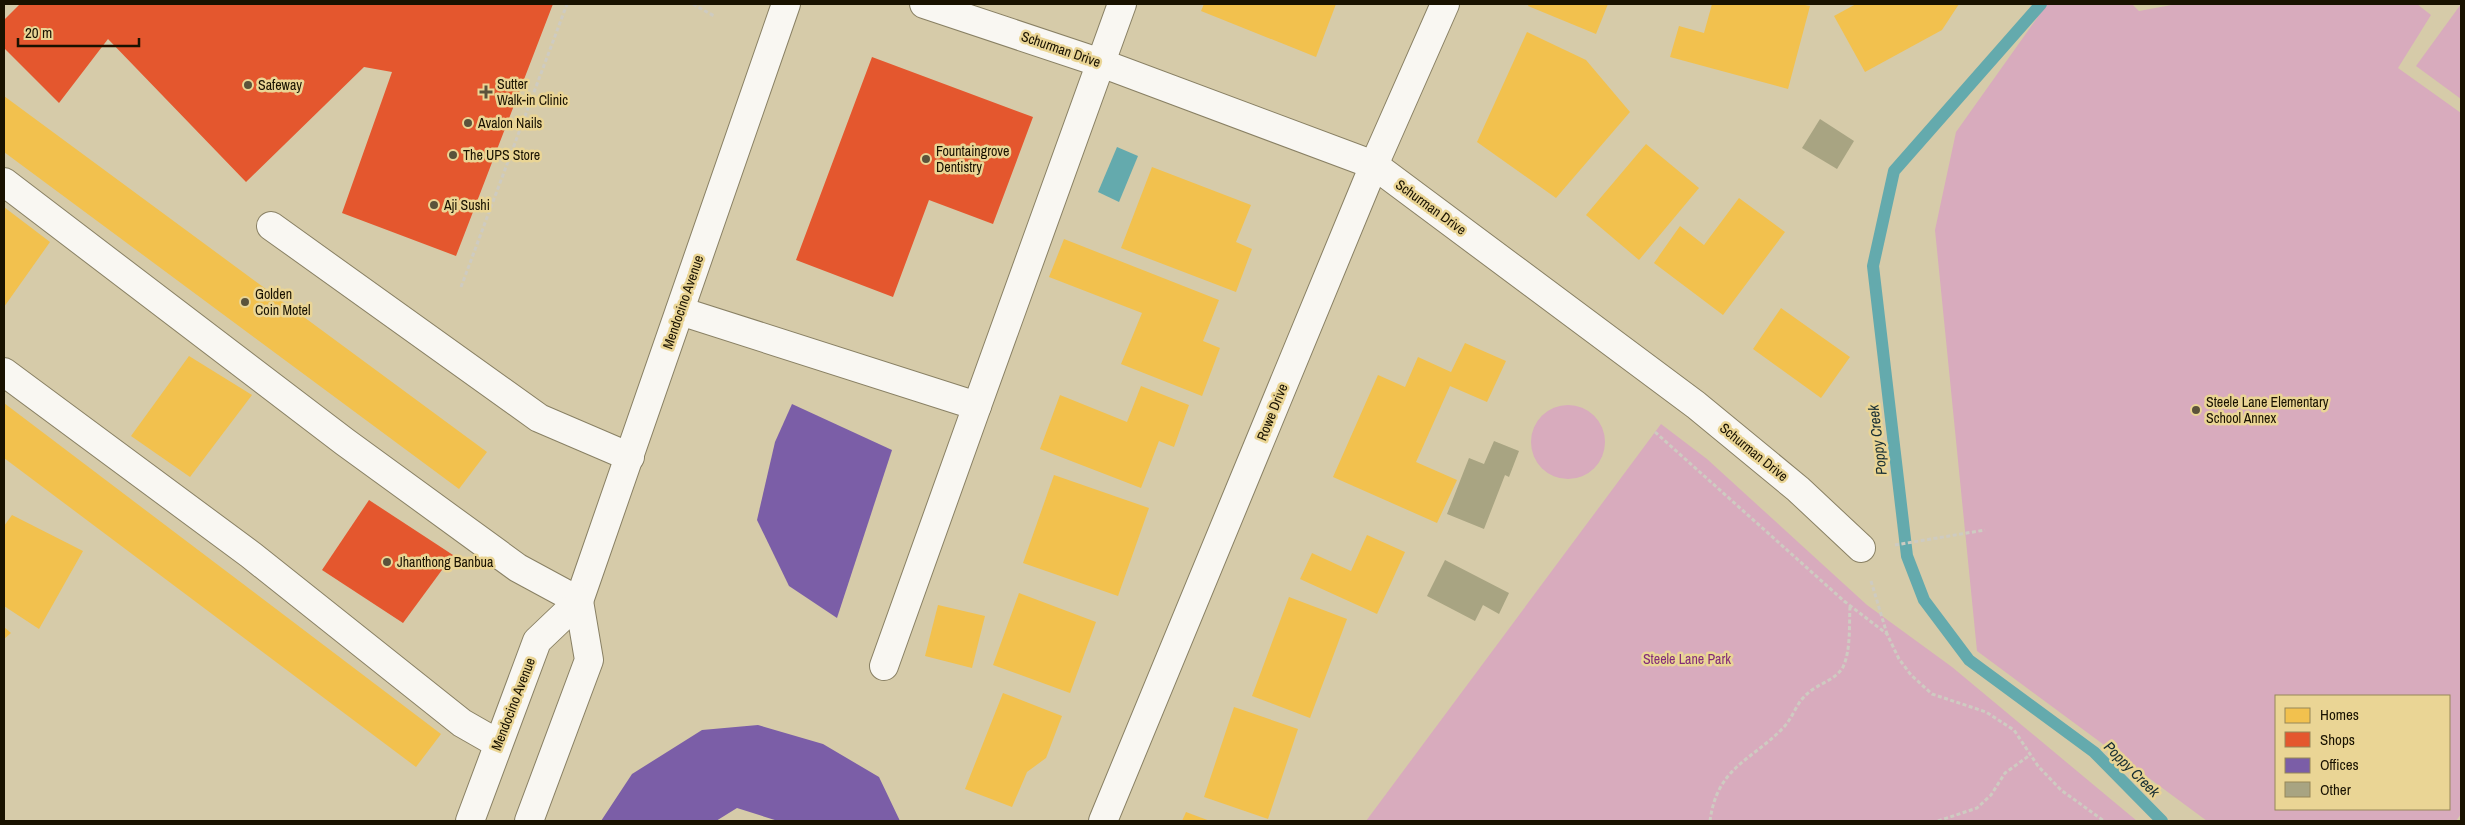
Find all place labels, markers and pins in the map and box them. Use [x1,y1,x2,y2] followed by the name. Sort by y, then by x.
[497,75,568,109] place label: Sutter Walk-in Clinic
[258,76,302,94] place label: Safeway
[242,79,254,91] marker: Safeway
[479,85,493,99] marker: Sutter Walk-in Clinic
[477,114,543,132] place label: Avalon Nails
[462,117,474,129] marker: Avalon Nails
[936,142,1009,176] place label: Fountaingrove Dentistry
[463,146,540,164] place label: The UPS Store
[447,149,459,161] marker: The UPS Store
[920,153,932,165] marker: Fountaingrove Dentistry
[443,196,490,214] place label: Aji Sushi
[428,199,440,211] marker: Aji Sushi
[255,285,311,319] place label: Golden Coin Motel
[239,296,251,308] marker: Golden Coin Motel
[2206,393,2329,427] place label: Steele Lane Elementary School Annex
[2190,404,2202,416] marker: Steele Lane Elementary School Annex
[397,553,494,571] place label: Jhanthong Banbua
[381,556,393,568] marker: Jhanthong Banbua

